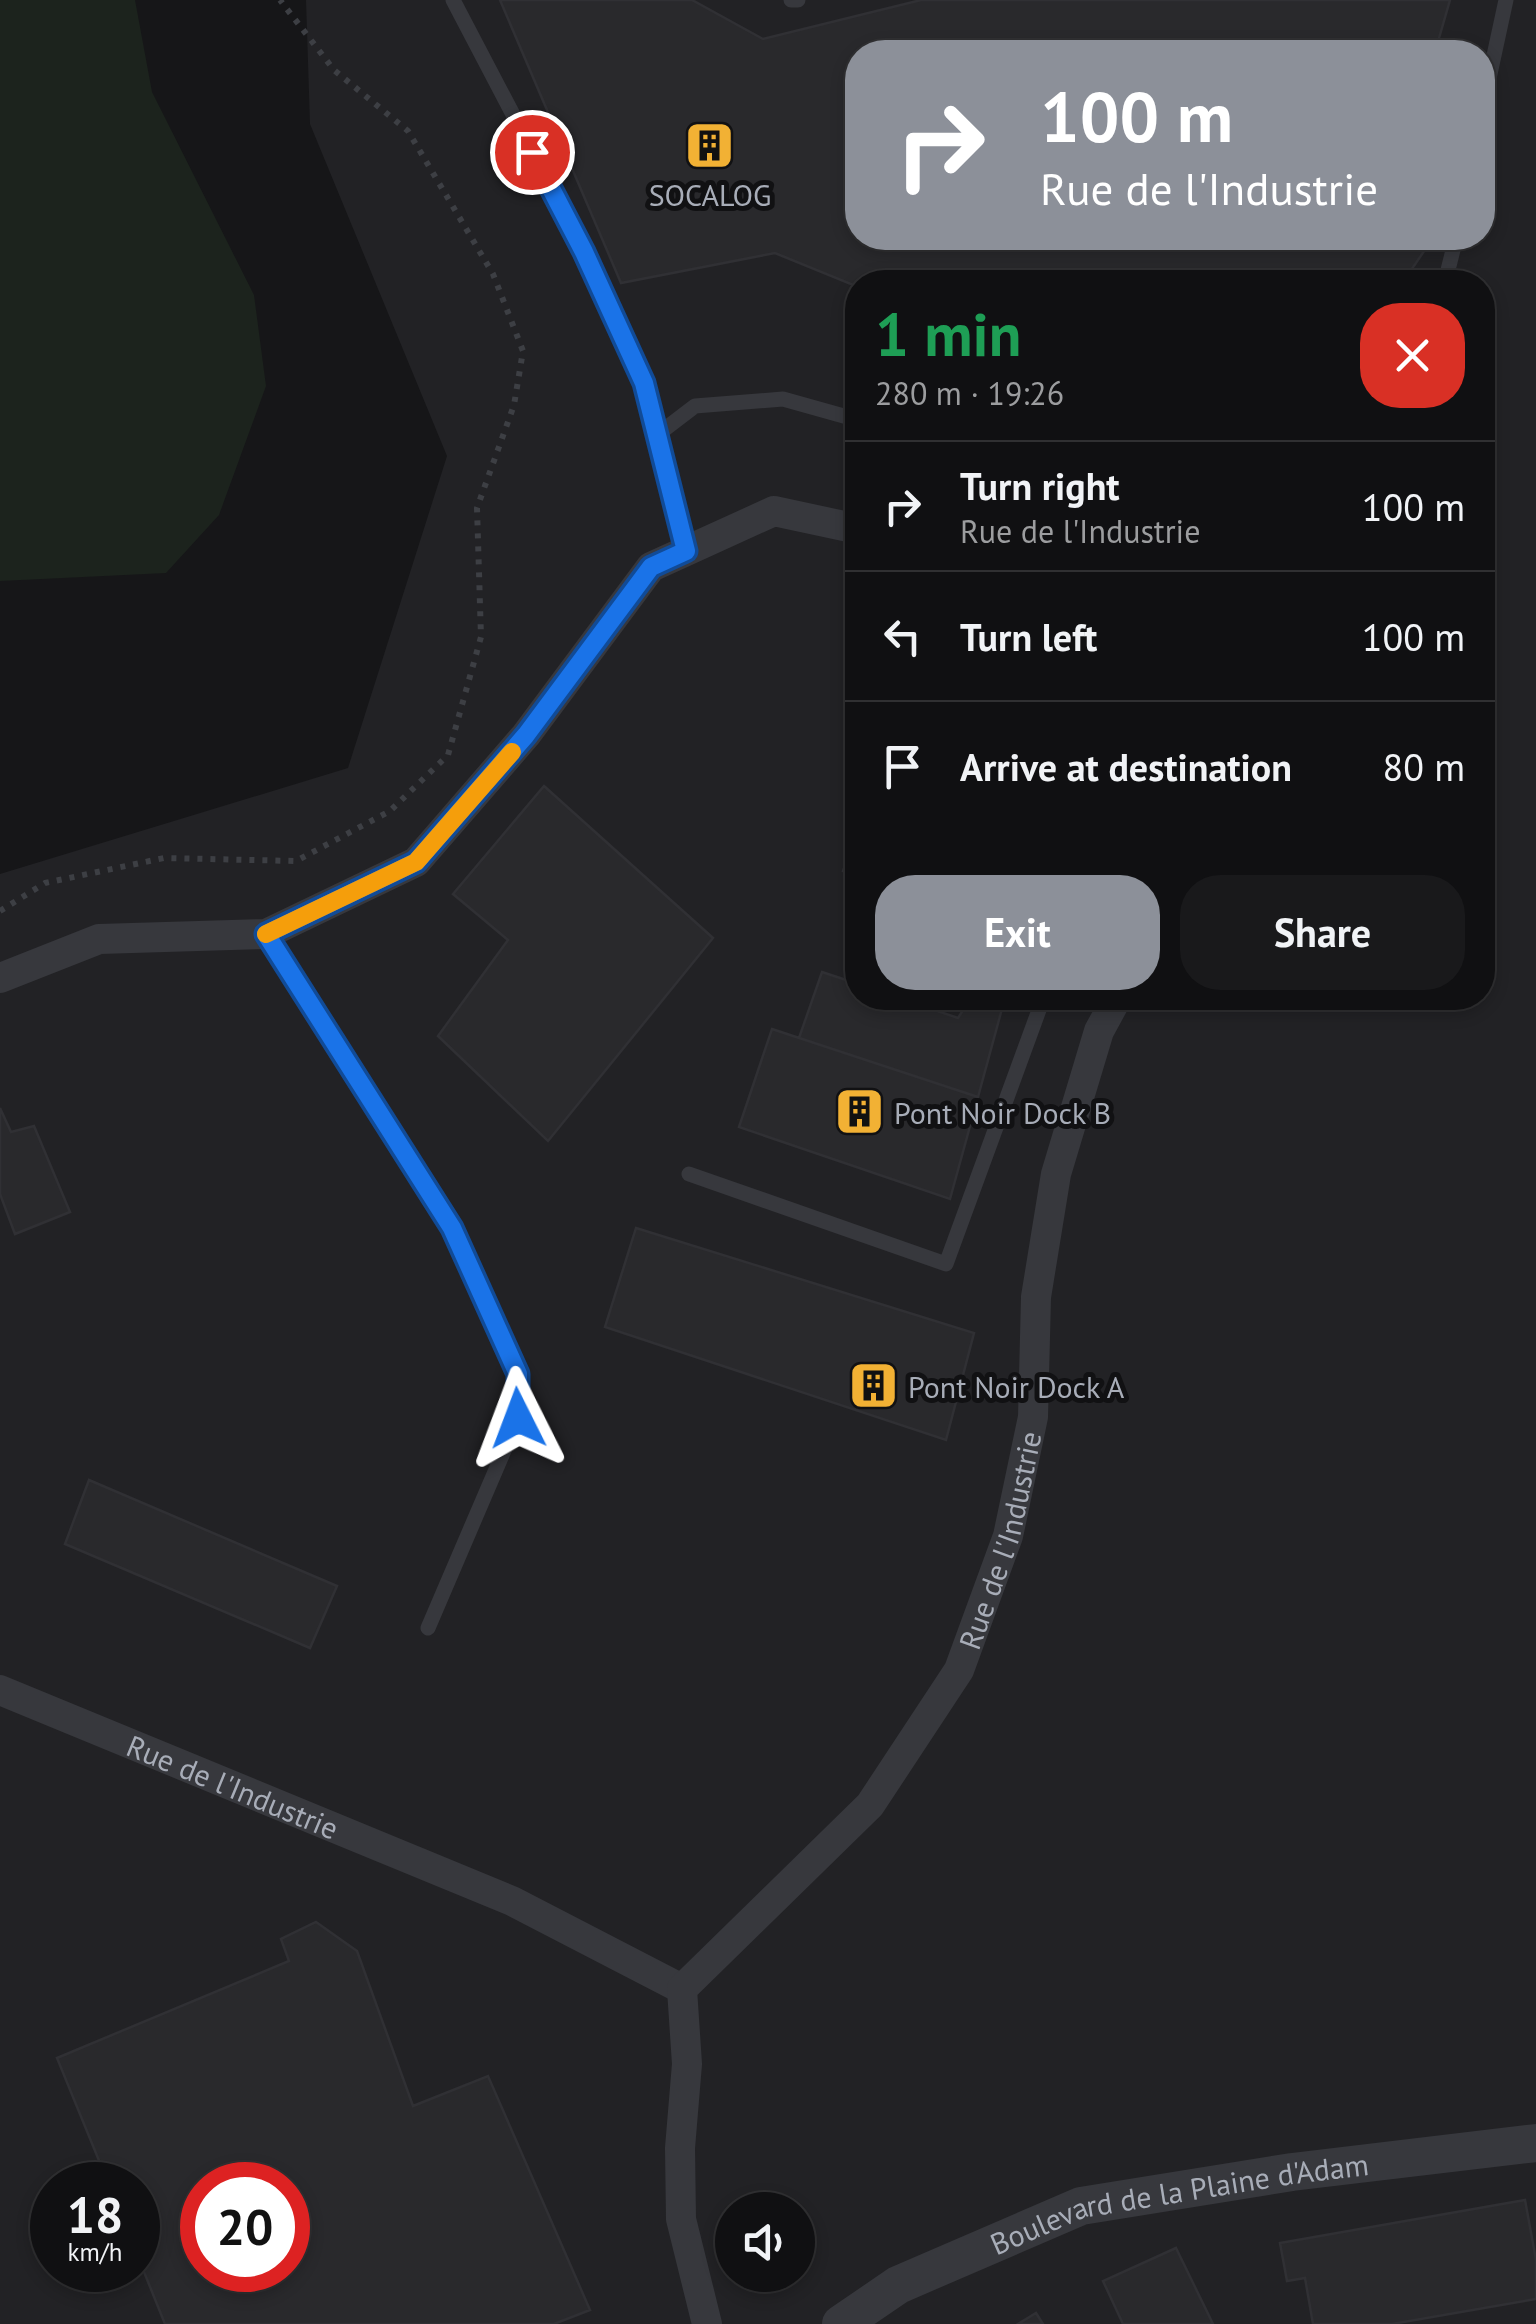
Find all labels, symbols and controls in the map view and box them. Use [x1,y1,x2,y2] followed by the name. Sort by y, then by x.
[1040,71,1233,161] text: 100 m
[875,80,1005,210] icon: right
[490,110,575,195] pin
[684,119,736,171] building icon: SOCALOG
[505,125,560,180] icon: arrive
[1040,159,1378,217] text: Rue de l'Industrie
[649,175,771,214] place label: SOCALOG
[875,295,1021,373] text: 1 min
[1360,303,1465,408] button: close
[875,372,1064,414] text: 280 m · 19:26
[960,461,1120,510] text: Turn right
[875,479,930,534] icon: right
[1362,482,1465,531] text: 100 m
[960,510,1200,552] text: Rue de l'Industrie
[875,609,930,664] icon: left
[960,612,1097,661] text: Turn left
[1362,612,1465,661] text: 100 m
[875,739,930,794] icon: arrive
[960,742,1292,791] text: Arrive at destination
[1383,742,1465,791] text: 80 m
[875,875,1160,990] button: Exit
[1180,875,1465,990] button: Share
[833,1086,885,1138] building icon: Pont Noir Dock B
[894,1093,1111,1132] place label: Pont Noir Dock B
[847,1360,899,1412] building icon: Pont Noir Dock A
[466,1366,570,1470] position arrow
[908,1367,1125,1406] place label: Pont Noir Dock A
[949,1428,1049,1654] street label: Rue de l'Industrie
[121,1725,345,1847] street label: Rue de l'Industrie
[984,2144,1371,2263] street label: Boulevard de la Plaine d'Adam
[180,2162,310,2292] speed limit sign: 20
[67,2182,123,2247] text: 18
[715,2192,815,2292] map controls
[715,2192,815,2292] button: sound
[68,2236,122,2268] text: km/h

